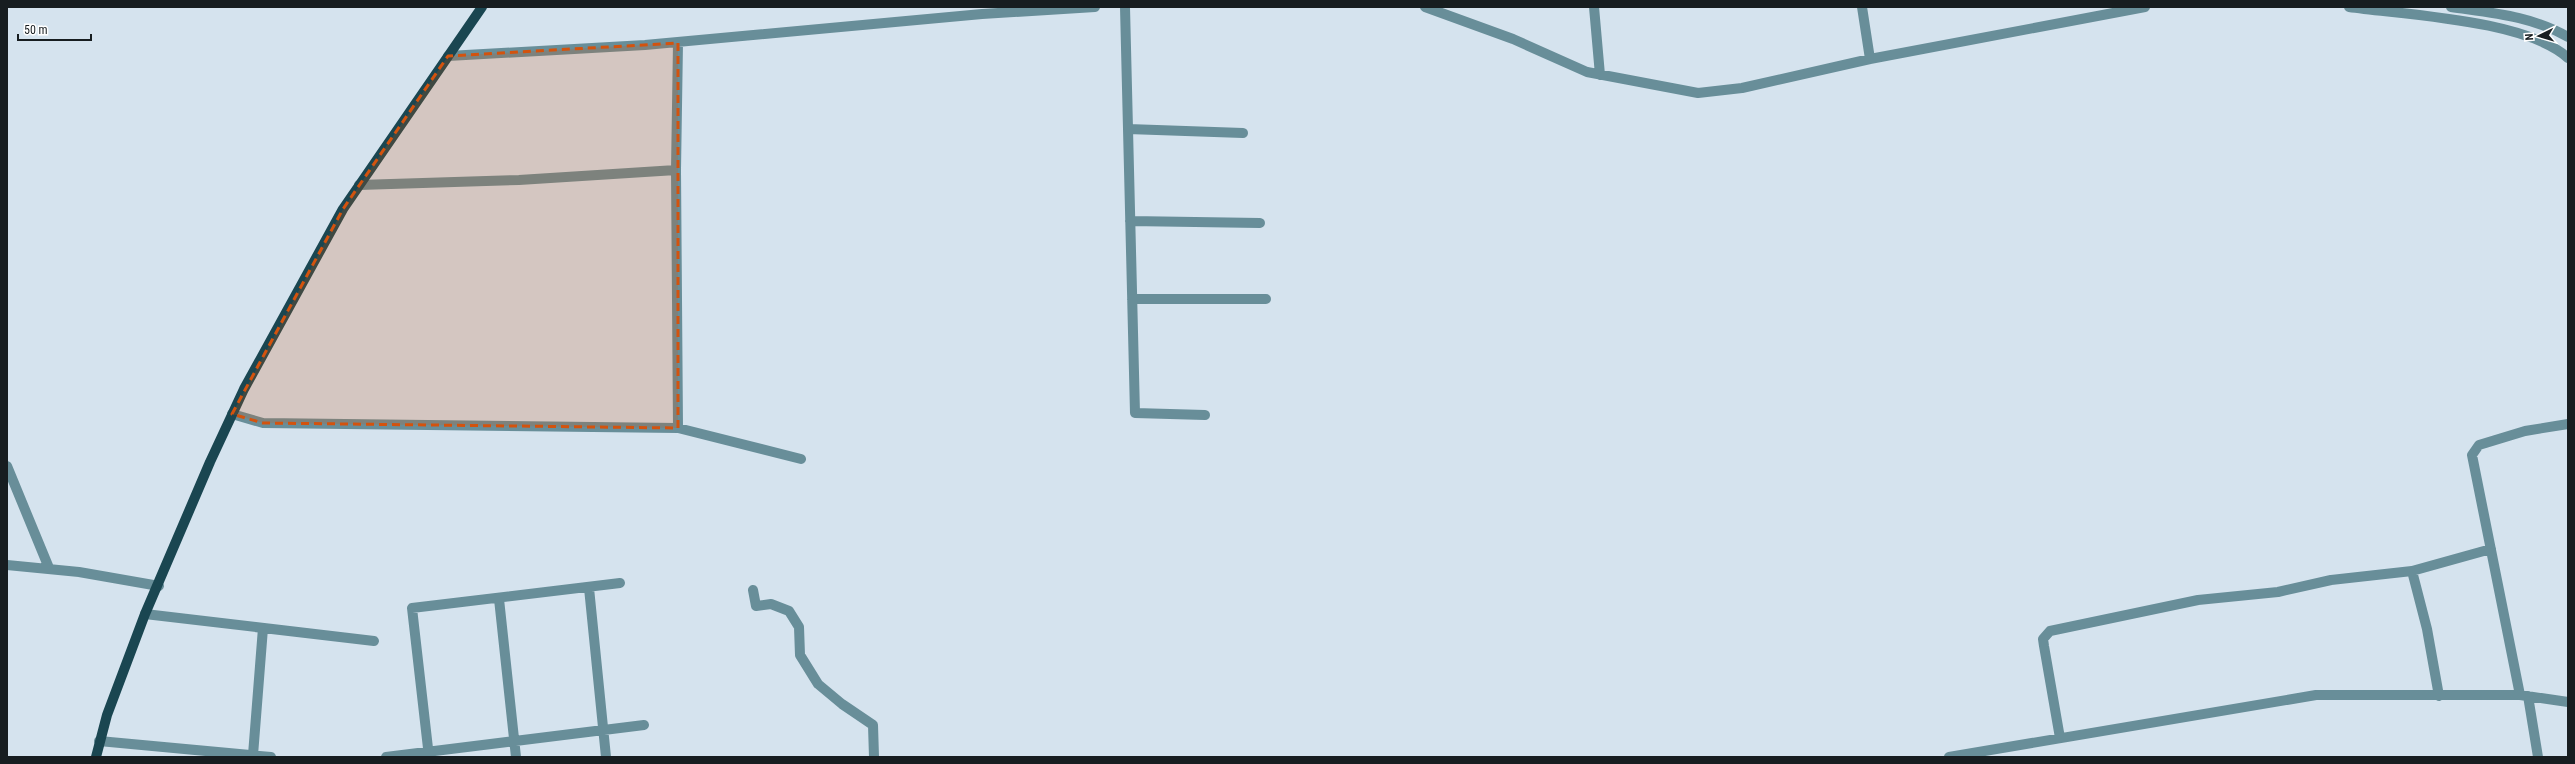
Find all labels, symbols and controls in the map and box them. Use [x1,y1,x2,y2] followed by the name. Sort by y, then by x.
[18,16,91,42] scale bar
[2519,16,2559,56] north arrow
[24,23,48,37] text: 50 m
[2523,33,2536,41] text: N

